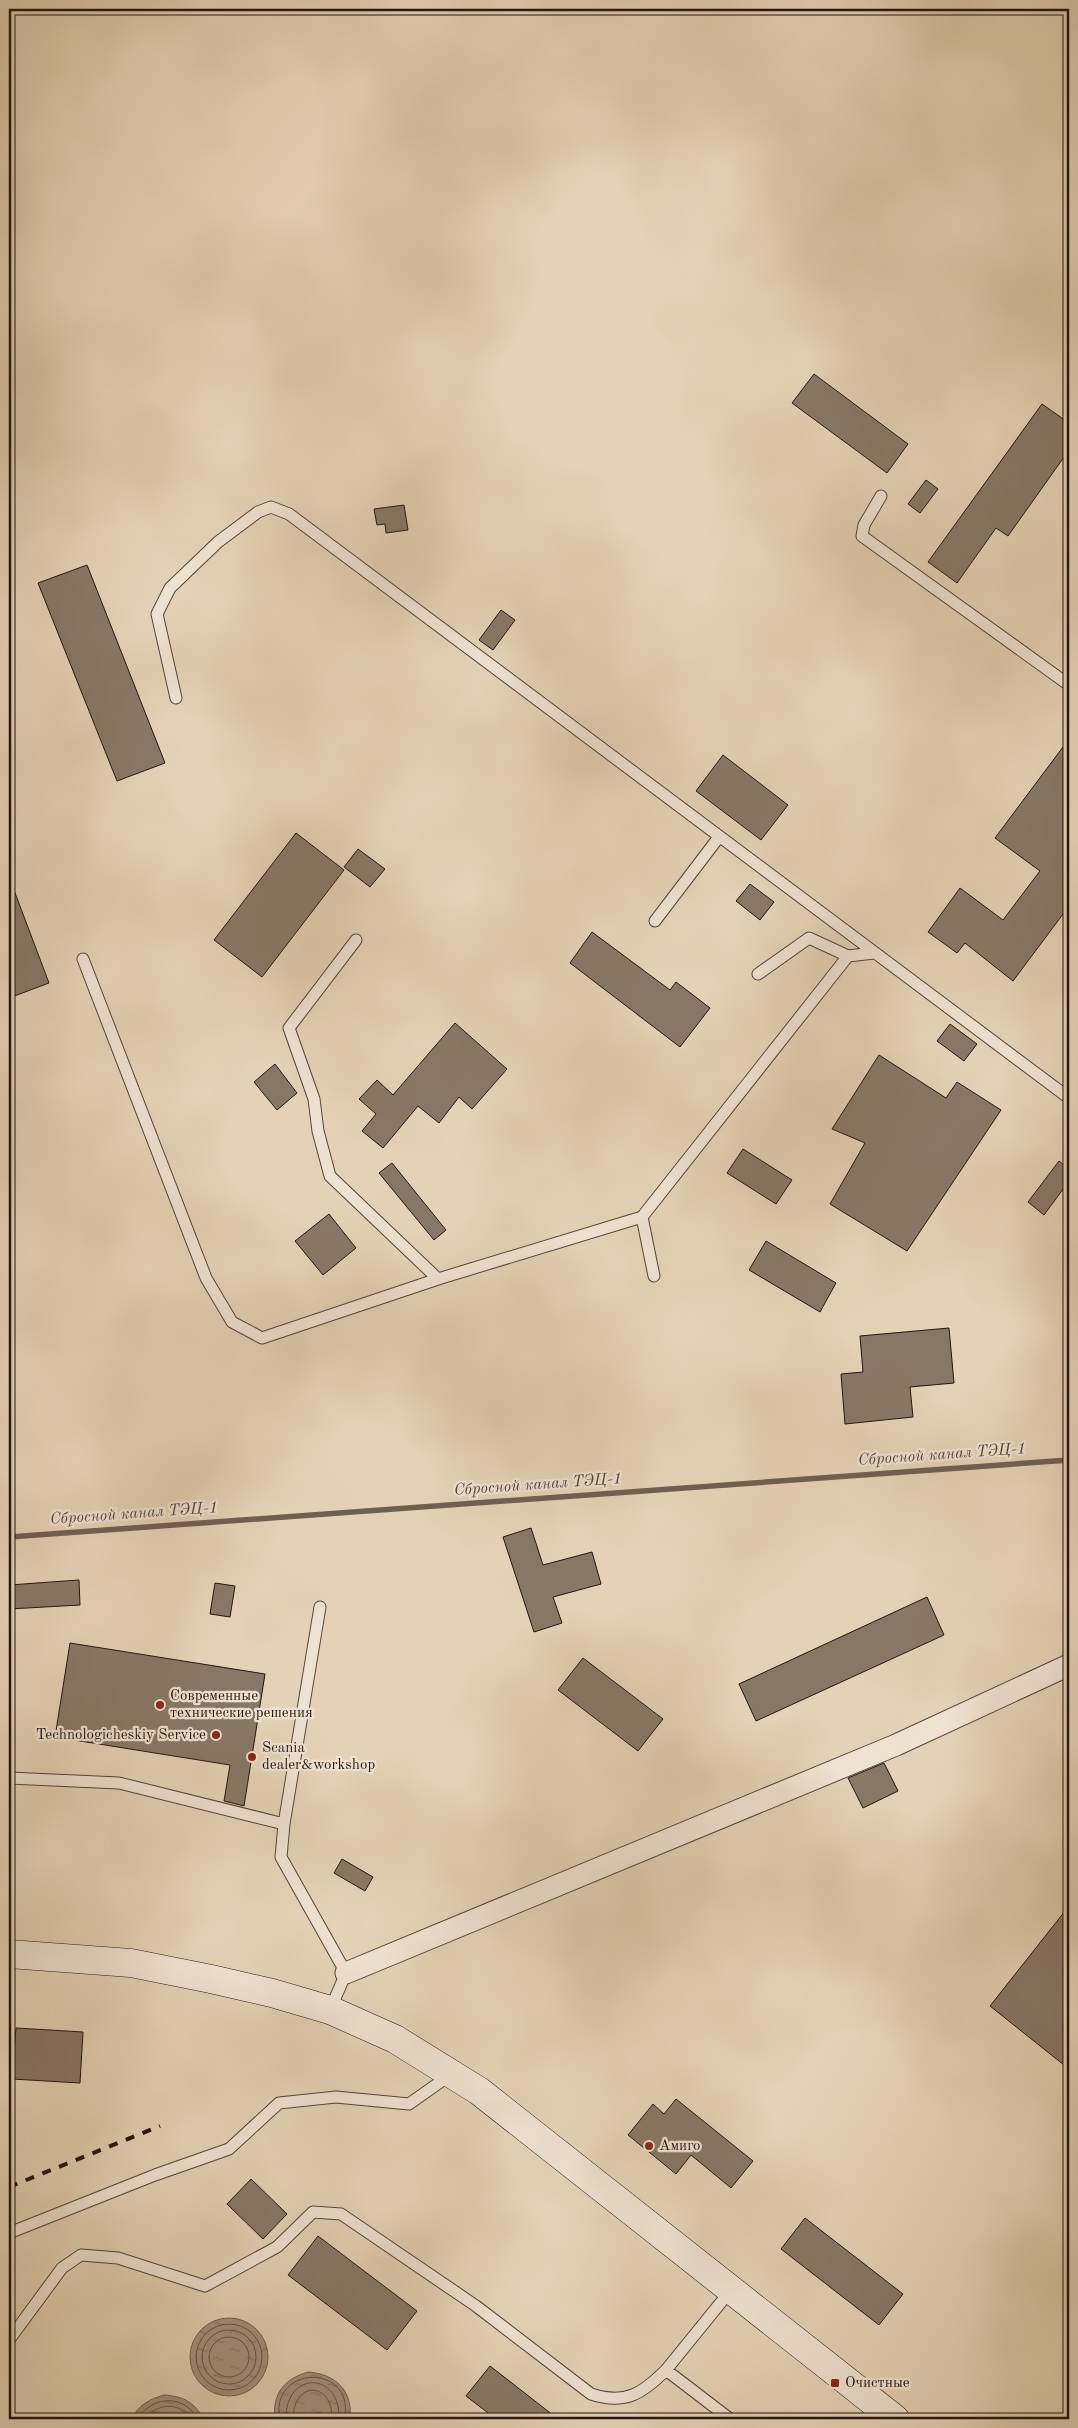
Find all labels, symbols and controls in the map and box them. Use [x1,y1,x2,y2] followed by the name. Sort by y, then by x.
[857,1441,1027,1469] water label: Сбросной канал ТЭЦ-1
[453,1471,623,1499] water label: Сбросной канал ТЭЦ-1
[49,1500,219,1528] water label: Сбросной канал ТЭЦ-1
[170,1689,313,1721] place label: Современные технические решения
[154,1699,166,1711] marker: Современные технические решения
[36,1728,206,1743] place label: Technologicheskiy Service
[210,1729,222,1741] marker: Technologicheskiy Service
[262,1741,375,1773] place label: Scania dealer&workshop
[246,1751,258,1763] marker: Scania dealer&workshop
[659,2139,700,2154] place label: Амиго
[643,2140,655,2152] marker: Амиго
[845,2376,910,2391] place label: Очистные
[829,2377,841,2389] marker: Очистные

